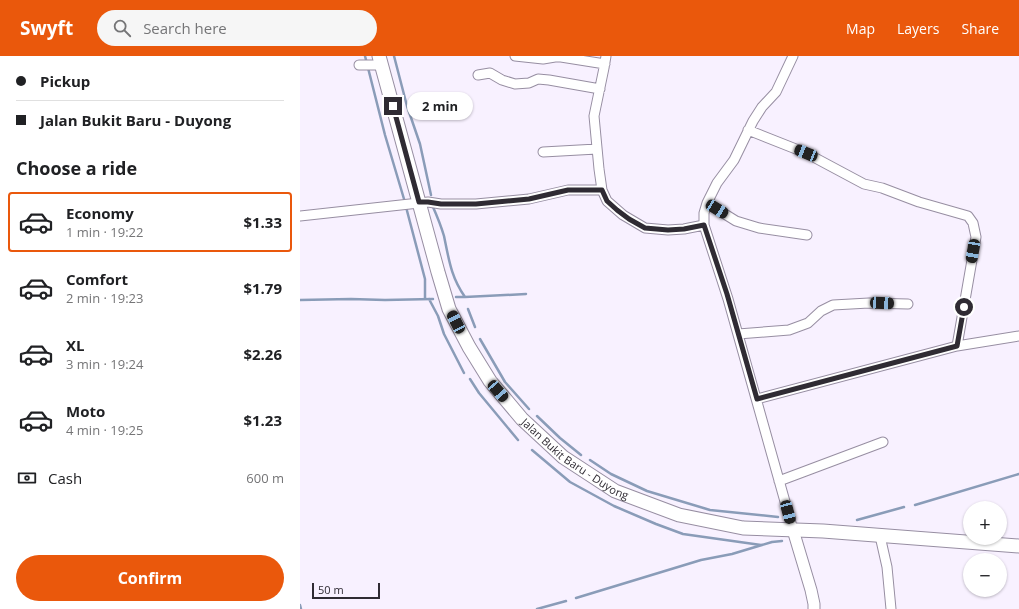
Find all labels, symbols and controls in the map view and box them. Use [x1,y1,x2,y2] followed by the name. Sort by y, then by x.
[97,10,377,46] search box
[20,15,73,41] text: Swyft
[111,17,133,39] icon: search
[143,18,227,38] text: Search here
[846,19,875,38] text: Map
[897,19,939,38] text: Layers
[961,19,999,38] text: Share
[40,71,90,91] text: Pickup
[407,92,473,120] callout: 2 min
[384,97,402,115] route end
[422,97,458,115] text: 2 min
[40,110,231,130] text: Jalan Bukit Baru - Duyong
[793,143,819,163] car
[16,156,137,180] text: Choose a ride
[704,198,730,220] car
[66,203,134,223] text: Economy
[18,204,54,240] icon: car
[243,212,282,232] text: $1.33
[66,223,143,241] text: 1 min · 19:22
[965,238,981,264] car
[66,269,128,289] text: Comfort
[18,270,54,306] icon: car
[243,278,282,298] text: $1.79
[66,289,143,307] text: 2 min · 19:23
[870,296,894,310] car
[955,298,973,316] route start
[445,309,467,335] car
[66,335,84,355] text: XL
[18,336,54,372] icon: car
[243,344,282,364] text: $2.26
[66,355,143,373] text: 3 min · 19:24
[486,378,510,404] car
[66,401,105,421] text: Moto
[18,402,54,438] icon: car
[243,410,282,430] text: $1.23
[518,414,631,502] street label: Jalan Bukit Baru - Duyong
[66,421,143,439] text: 4 min · 19:25
[16,467,38,489] icon: cash
[48,468,82,488] text: Cash
[246,469,284,487] text: 600 m
[779,499,797,525] car
[963,501,1007,597] map controls
[963,501,1007,545] button: +
[963,553,1007,597] button: −
[16,555,284,601] button: Confirm
[312,581,380,600] scale bar
[318,582,344,597] text: 50 m

